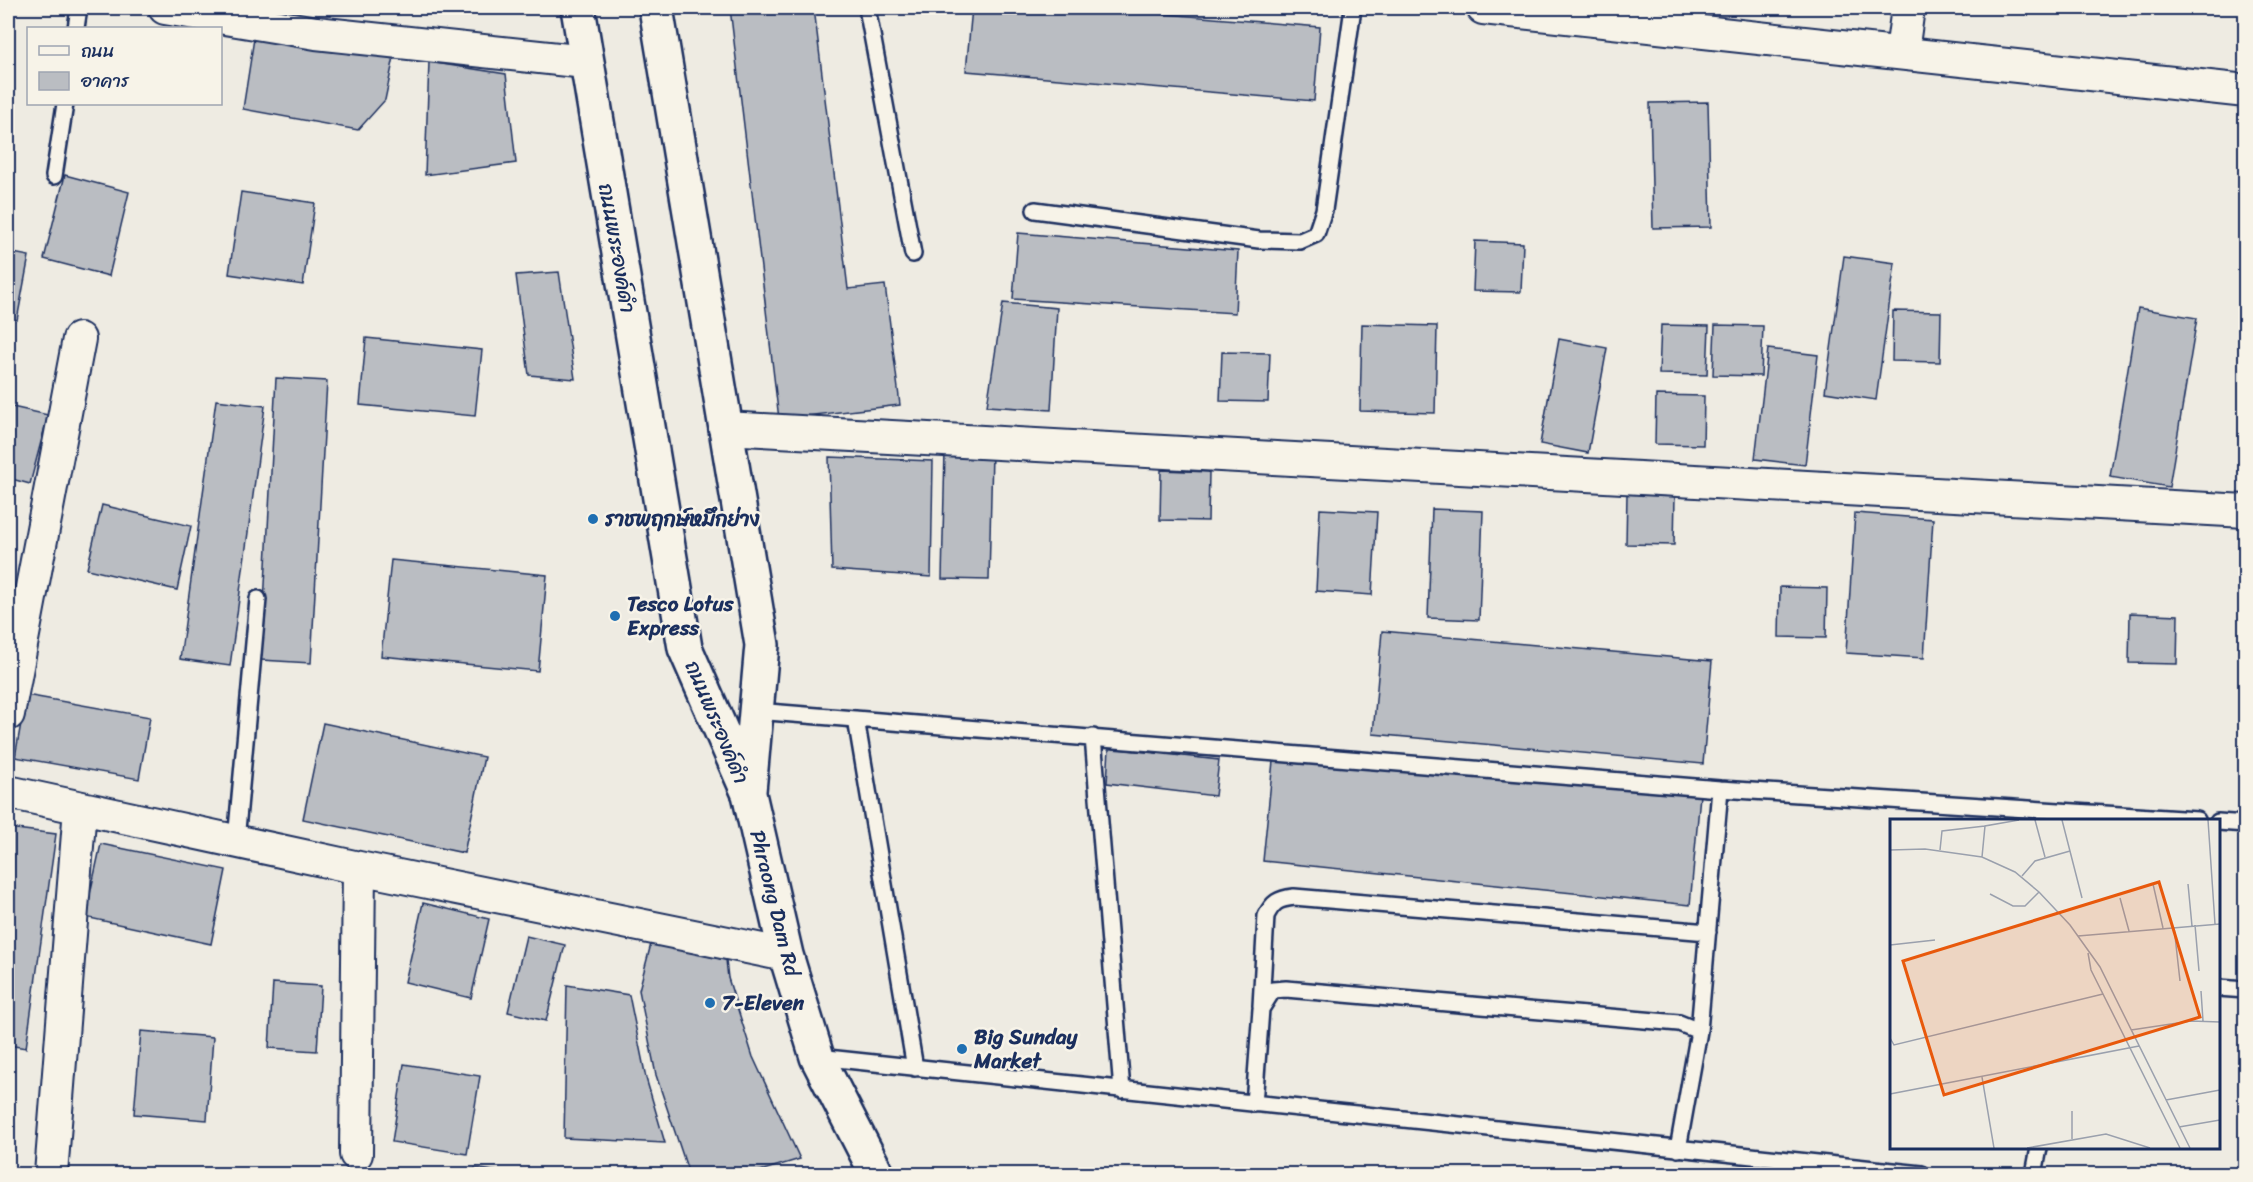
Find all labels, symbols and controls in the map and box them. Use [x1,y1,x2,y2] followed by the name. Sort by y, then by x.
[27,27,222,105] legend
[81,35,114,67] text: ถนน
[80,65,130,97] text: อาคาร
[587,180,647,316] street label: ถนนพระองค์ดำ
[604,500,760,538] place label: ราชพฤกษ์หมึกย่าง
[586,512,600,526] marker: ราชพฤกษ์หมึกย่าง
[627,585,735,647] place label: Tesco Lotus Express
[608,609,622,623] marker: Tesco Lotus Express
[674,654,760,790] street label: ถนนพระองค์ดำ
[1890,819,2220,1149] inset map
[738,826,812,982] street label: Phraong Dam Rd
[722,984,805,1022] place label: 7-Eleven
[703,996,717,1010] marker: 7-Eleven
[973,1018,1078,1080] place label: Big Sunday Market
[955,1042,969,1056] marker: Big Sunday Market

